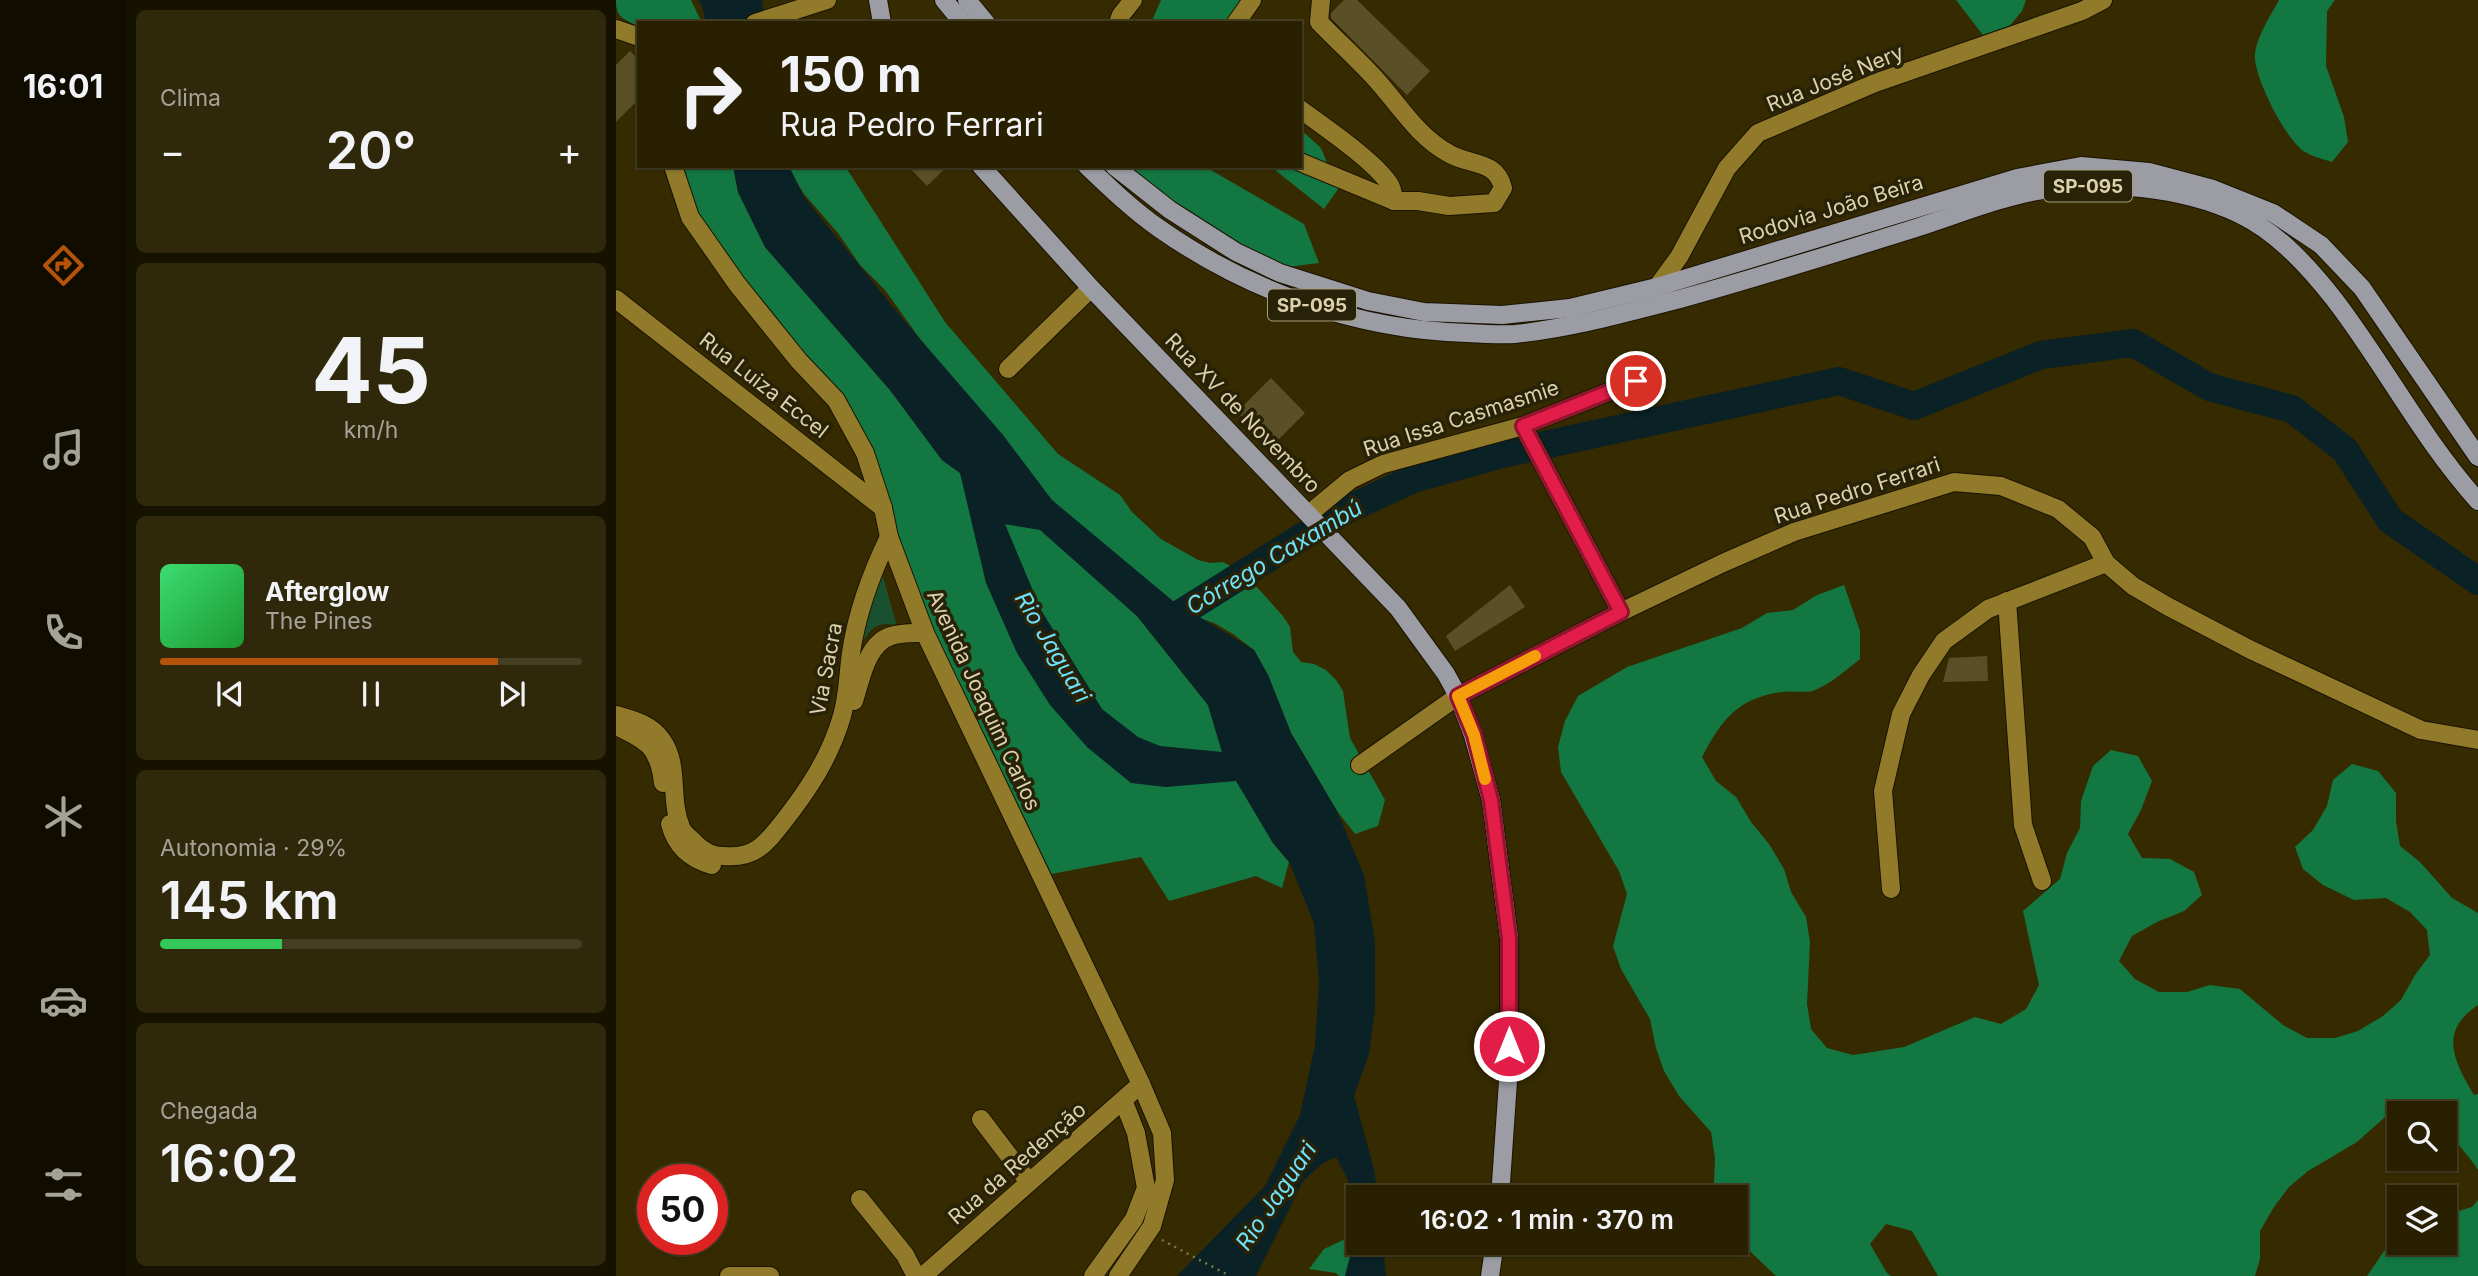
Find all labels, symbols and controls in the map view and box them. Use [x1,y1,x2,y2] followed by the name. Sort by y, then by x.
[1763,39,1907,117] street label: Rua José Nery
[780,45,922,104] text: 150 m
[665,49,756,140] icon: right
[23,67,103,106] text: 16:01
[160,84,221,112] text: Clima
[780,105,1044,144] text: Rua Pedro Ferrari
[326,119,416,182] text: 20°
[160,128,185,174] text: −
[557,128,582,174] text: +
[1736,169,1926,249] street label: Rodovia João Beira
[2044,170,2132,202] road number: SP-095
[39,241,88,290] icon: directions
[1268,290,1356,320] road number: SP-095
[311,315,431,425] text: 45
[695,327,833,443] street label: Rua Luiza Eccel
[1160,328,1326,498] street label: Rua XV de Novembro
[1606,351,1666,411] pin
[1617,362,1655,400] icon: arrive
[1360,375,1562,461] street label: Rua Issa Casmasmie
[344,416,398,444] text: km/h
[39,425,88,474] icon: music
[1771,451,1943,529] street label: Rua Pedro Ferrari
[1181,493,1367,621] water label: Córrego Caxambú
[265,576,389,607] text: Afterglow
[922,586,1046,814] street label: Avenida Joaquim Carlos
[1009,586,1097,708] water label: Rio Jaguari
[265,607,373,635] text: The Pines
[39,608,88,657] icon: phone
[805,620,847,718] street label: Via Sacra
[211,675,249,713] icon: previous
[352,675,390,713] icon: pause
[493,675,531,713] icon: next
[39,792,88,841] icon: climate
[160,834,347,862] text: Autonomia · 29%
[160,869,339,932] text: 145 km
[39,976,88,1025] icon: car
[1472,1009,1546,1083] position arrow
[160,1097,258,1125] text: Chegada
[943,1097,1091,1229] street label: Rua da Redenção
[2387,1101,2457,1255] map controls
[2387,1101,2457,1171] button: search
[160,1132,299,1195] text: 16:02
[1230,1136,1323,1255] water label: Rio Jaguari
[39,1160,88,1209] icon: filters
[637,1164,728,1255] speed limit sign: 50
[2387,1185,2457,1255] button: layers
[1420,1204,1674,1235] text: 16:02 · 1 min · 370 m

